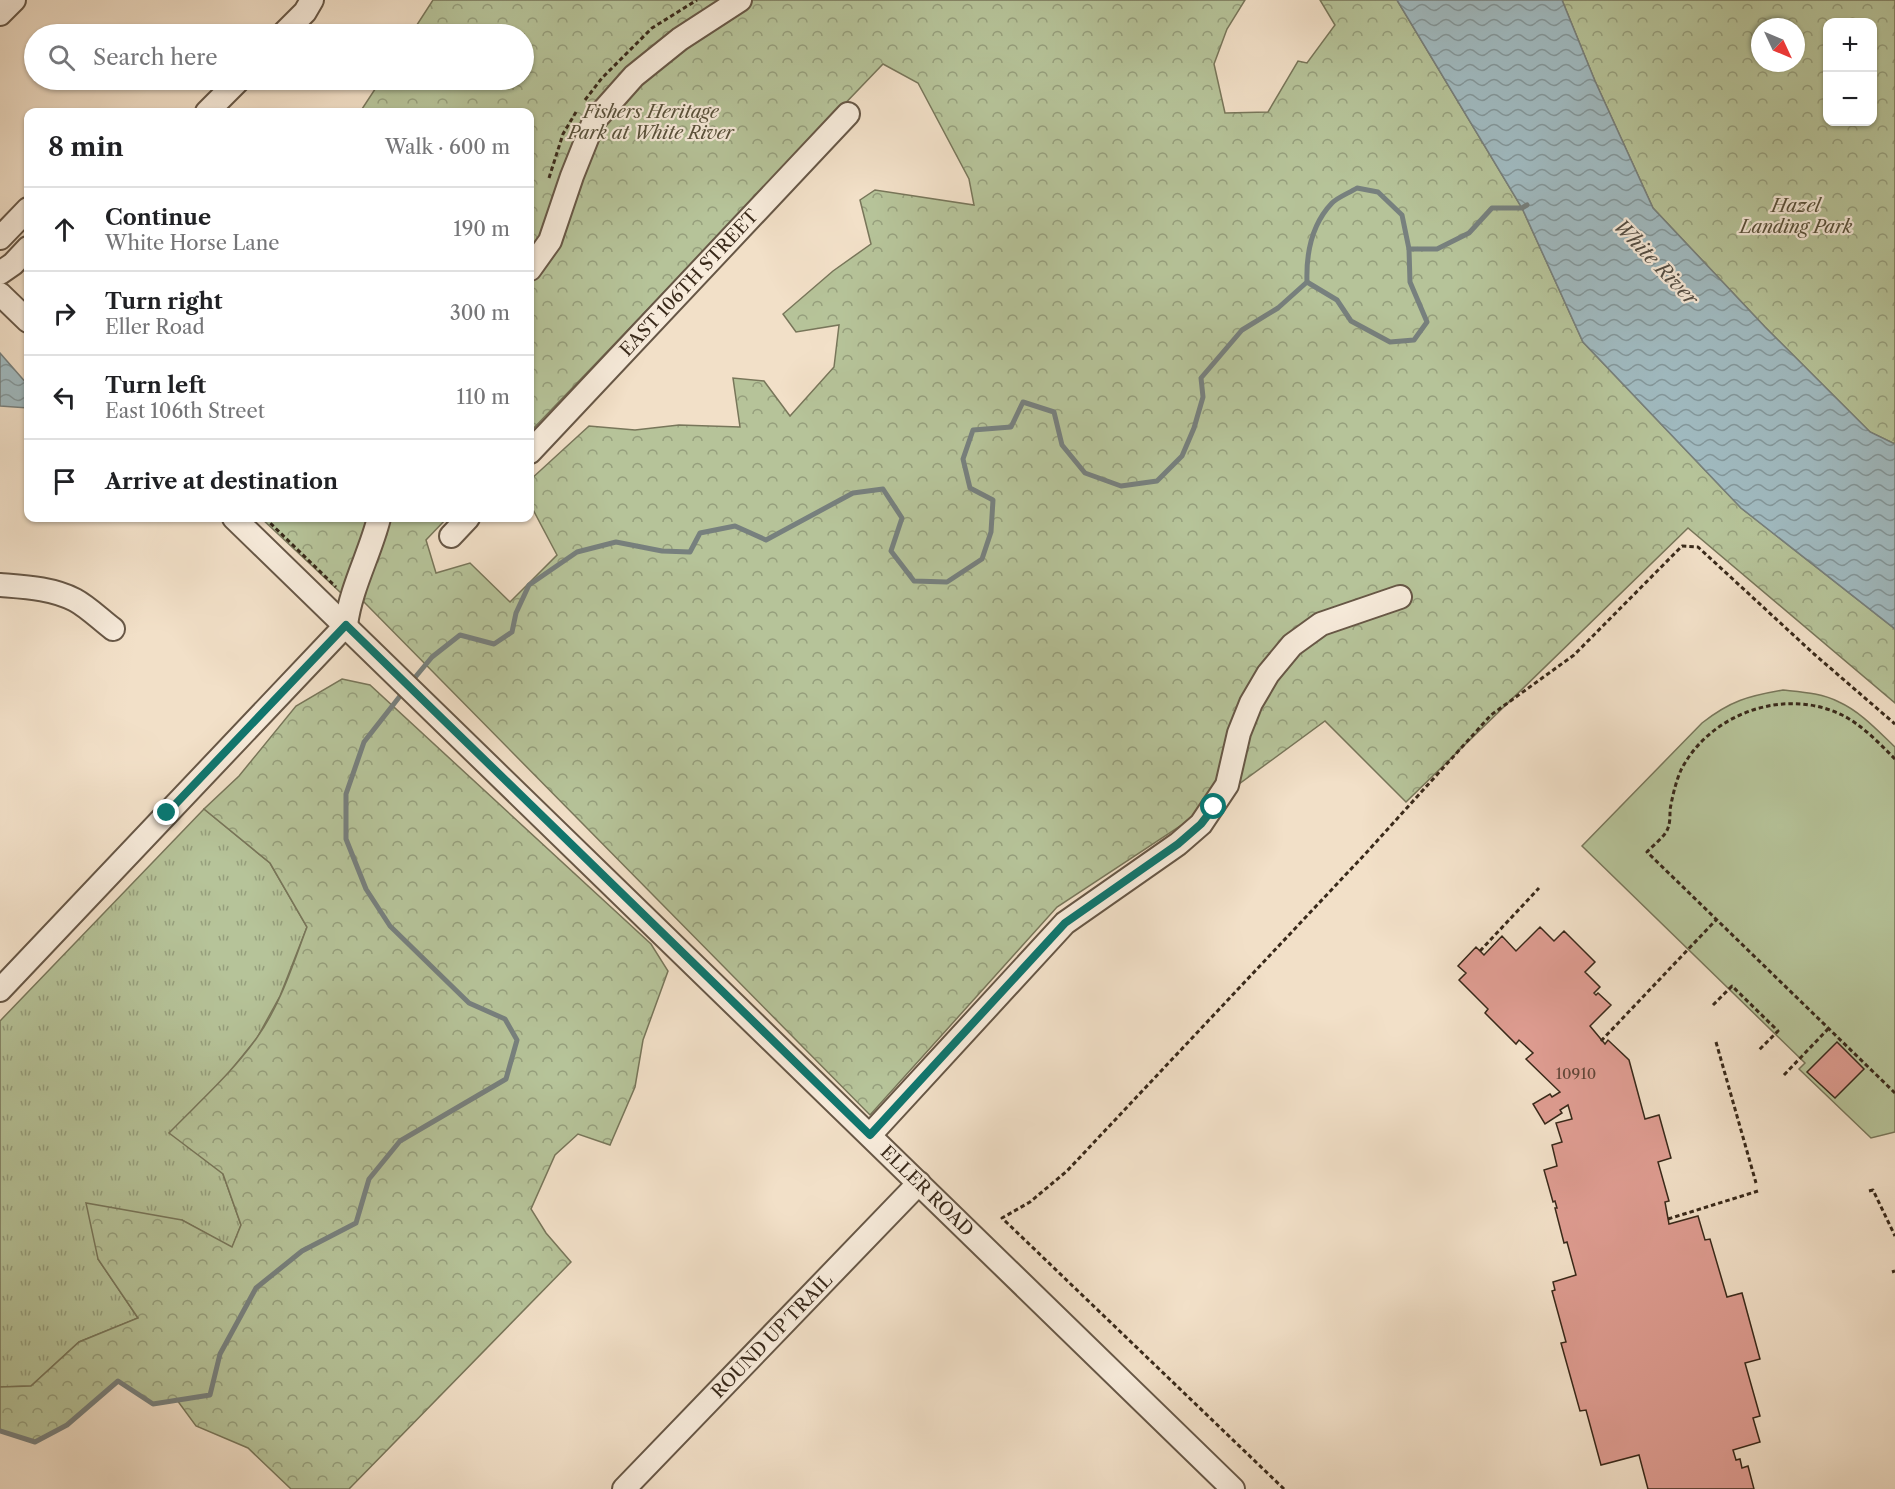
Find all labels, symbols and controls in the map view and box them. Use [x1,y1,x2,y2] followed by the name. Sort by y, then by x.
[1751,18,1805,72] north arrow
[1823,18,1877,126] map controls
[1823,18,1877,72] button: +
[24,24,534,90] search box
[45,41,78,74] icon: search
[93,44,218,71] text: Search here
[1823,72,1877,126] button: −
[566,101,736,144] park label: Fishers Heritage Park at White River
[48,131,124,163] text: 8 min
[385,135,510,159] text: Walk · 600 m
[1738,195,1853,238] park label: Hazel Landing Park
[105,204,211,231] text: Continue
[615,205,763,361] street label: EAST 106TH STREET
[48,213,81,246] icon: ahead
[1609,214,1704,312] water label: White River
[453,217,510,241] text: 190 m
[105,231,280,255] text: White Horse Lane
[105,288,223,315] text: Turn right
[48,297,81,330] icon: right
[450,301,510,325] text: 300 m
[105,315,205,339] text: Eller Road
[105,372,206,399] text: Turn left
[48,381,81,414] icon: left
[457,385,510,409] text: 110 m
[105,399,265,423] text: East 106th Street
[48,465,81,498] icon: arrive
[105,468,338,495] text: Arrive at destination
[1200,793,1226,819] route start
[153,799,179,825] route end
[1556,1064,1596,1083] house number: 10910
[876,1141,978,1241] street label: ELLER ROAD
[707,1269,837,1403] street label: ROUND UP TRAIL

